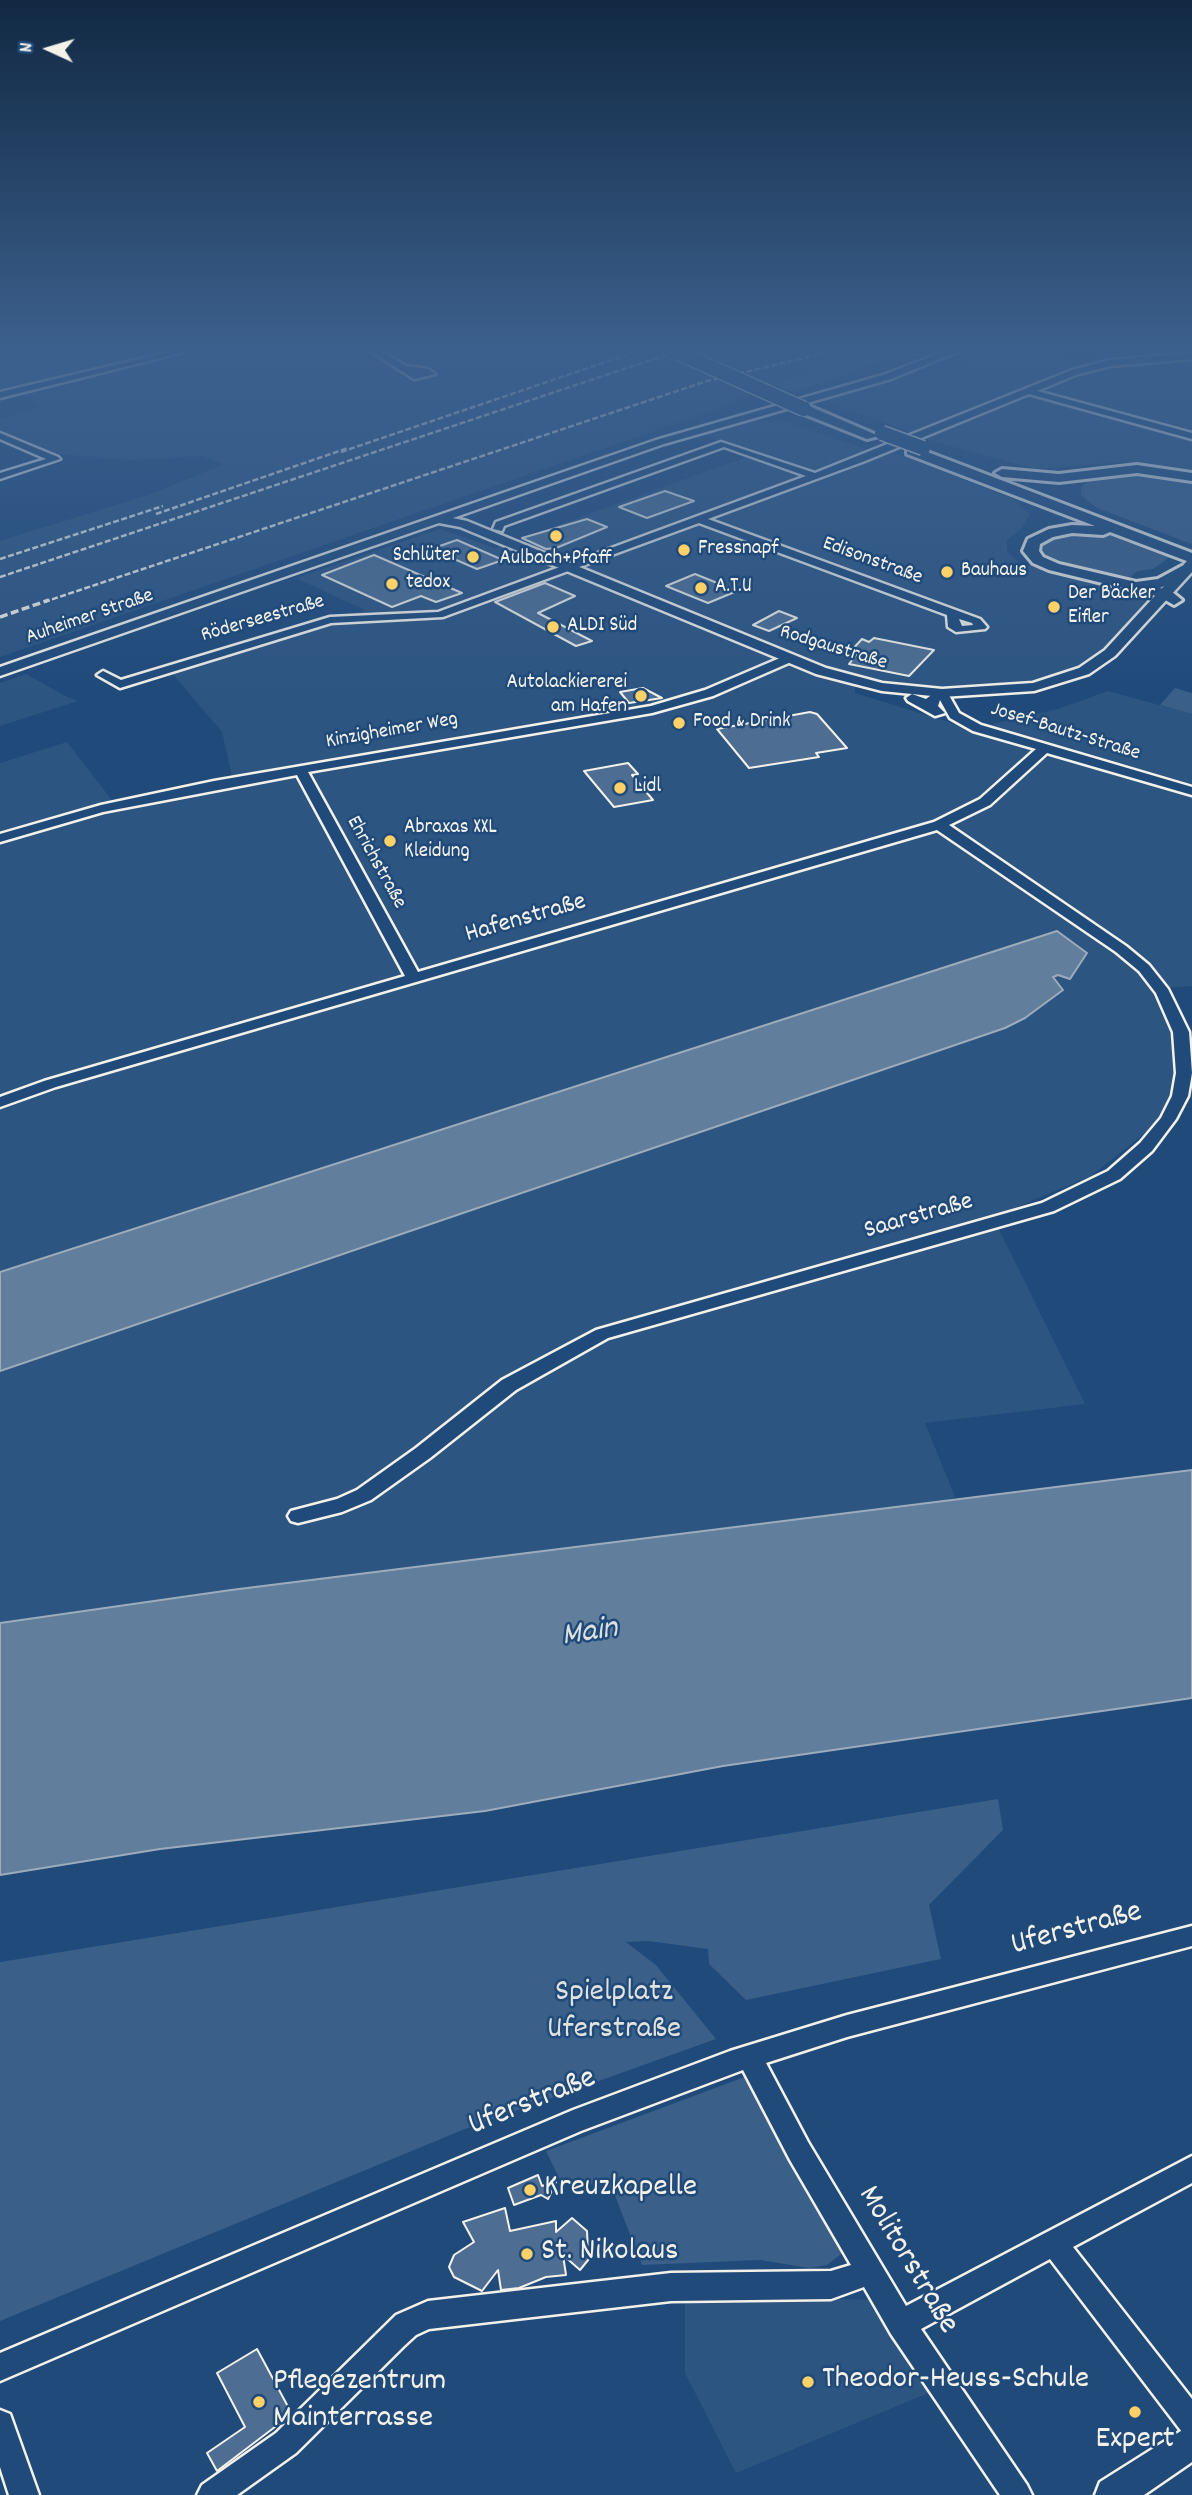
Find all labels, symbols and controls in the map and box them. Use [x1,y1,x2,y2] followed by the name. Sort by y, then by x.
[14,14,84,84] north arrow
[14,42,41,53] text: N
[548,528,564,544] marker: Aulbach+Pfaff
[819,532,925,592] street label: Edisonstraße
[698,537,779,563] place label: Fressnapf
[676,542,692,558] marker: Fressnapf
[393,544,459,570] place label: Schlüter
[500,547,612,573] place label: Aulbach+Pfaff
[465,549,481,565] marker: Schlüter
[961,559,1027,585] place label: Bauhaus
[939,564,955,580] marker: Bauhaus
[406,571,450,597] place label: tedox
[715,575,752,601] place label: A.T.U
[384,576,400,592] marker: tedox
[693,580,709,596] marker: A.T.U
[1068,582,1155,632] place label: Der Bäcker Eifler
[23,584,157,652] street label: Auheimer Straße
[198,590,328,650] street label: Röderseestraße
[1046,599,1062,615] marker: Der Bäcker Eifler
[567,614,637,640] place label: ALDI Süd
[545,619,561,635] marker: ALDI Süd
[776,621,890,677] street label: Rodgaustraße
[507,671,627,721] place label: Autolackiererei am Hafen
[633,688,649,704] marker: Autolackiererei am Hafen
[987,698,1143,768] street label: Josef-Bautz-Straße
[324,708,460,756] street label: Kinzigheimer Weg
[693,710,791,736] place label: Food & Drink
[671,715,687,731] marker: Food & Drink
[634,775,661,801] place label: Lidl
[612,780,628,796] marker: Lidl
[339,812,411,914] street label: Ehrichstraße
[404,816,497,866] place label: Abraxas XXL Kleidung
[382,833,398,849] marker: Abraxas XXL Kleidung
[462,888,590,952] street label: Hafenstraße
[861,1188,977,1248] street label: Saarstraße
[559,1611,621,1659] water label: Main
[1007,1895,1147,1967] street label: Uferstraße
[547,1976,681,2051] park label: Spielplatz Uferstraße
[464,2061,602,2147] street label: Uferstraße
[544,2171,697,2209] place label: Kreuzkapelle
[847,2180,965,2342] street label: Molitorstraße
[522,2182,538,2198] marker: Kreuzkapelle
[541,2235,678,2273] place label: St. Nikolaus
[519,2246,535,2262] marker: St. Nikolaus
[822,2363,1089,2401] place label: Theodor-Heuss-Schule
[273,2365,446,2440] place label: Pflegezentrum Mainterrasse
[800,2374,816,2390] marker: Theodor-Heuss-Schule
[251,2394,267,2410] marker: Pflegezentrum Mainterrasse
[1127,2404,1143,2420] marker: Expert
[1096,2423,1174,2461] place label: Expert

